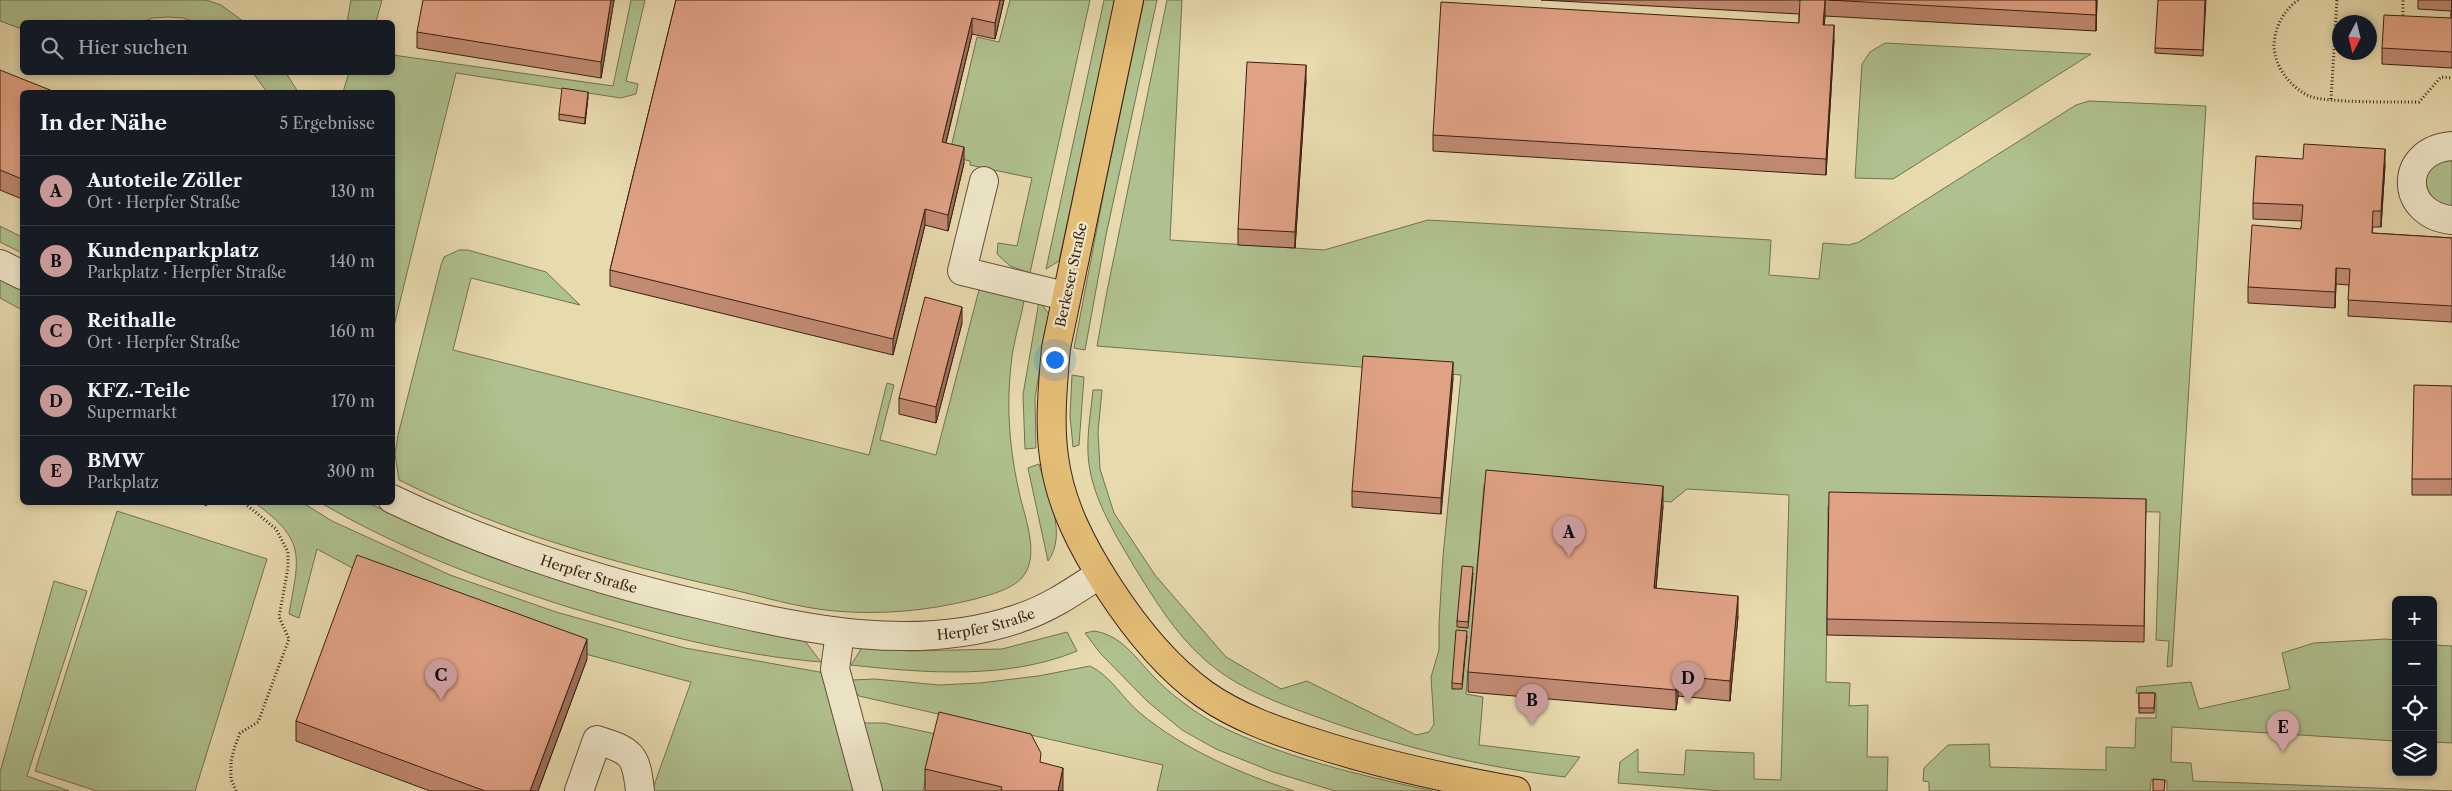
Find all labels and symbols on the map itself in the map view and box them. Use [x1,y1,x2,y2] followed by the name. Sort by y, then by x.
[2332,15,2377,60] north arrow
[1051,221,1091,329] street label: Berkeser Straße
[1042,347,1068,373] your location
[1553,516,1585,557] pin: A
[538,551,639,597] street label: Herpfer Straße
[936,604,1038,644] street label: Herpfer Straße
[425,659,457,700] pin: C
[1672,662,1704,703] pin: D
[1516,684,1548,725] pin: B
[2267,711,2299,752] pin: E

